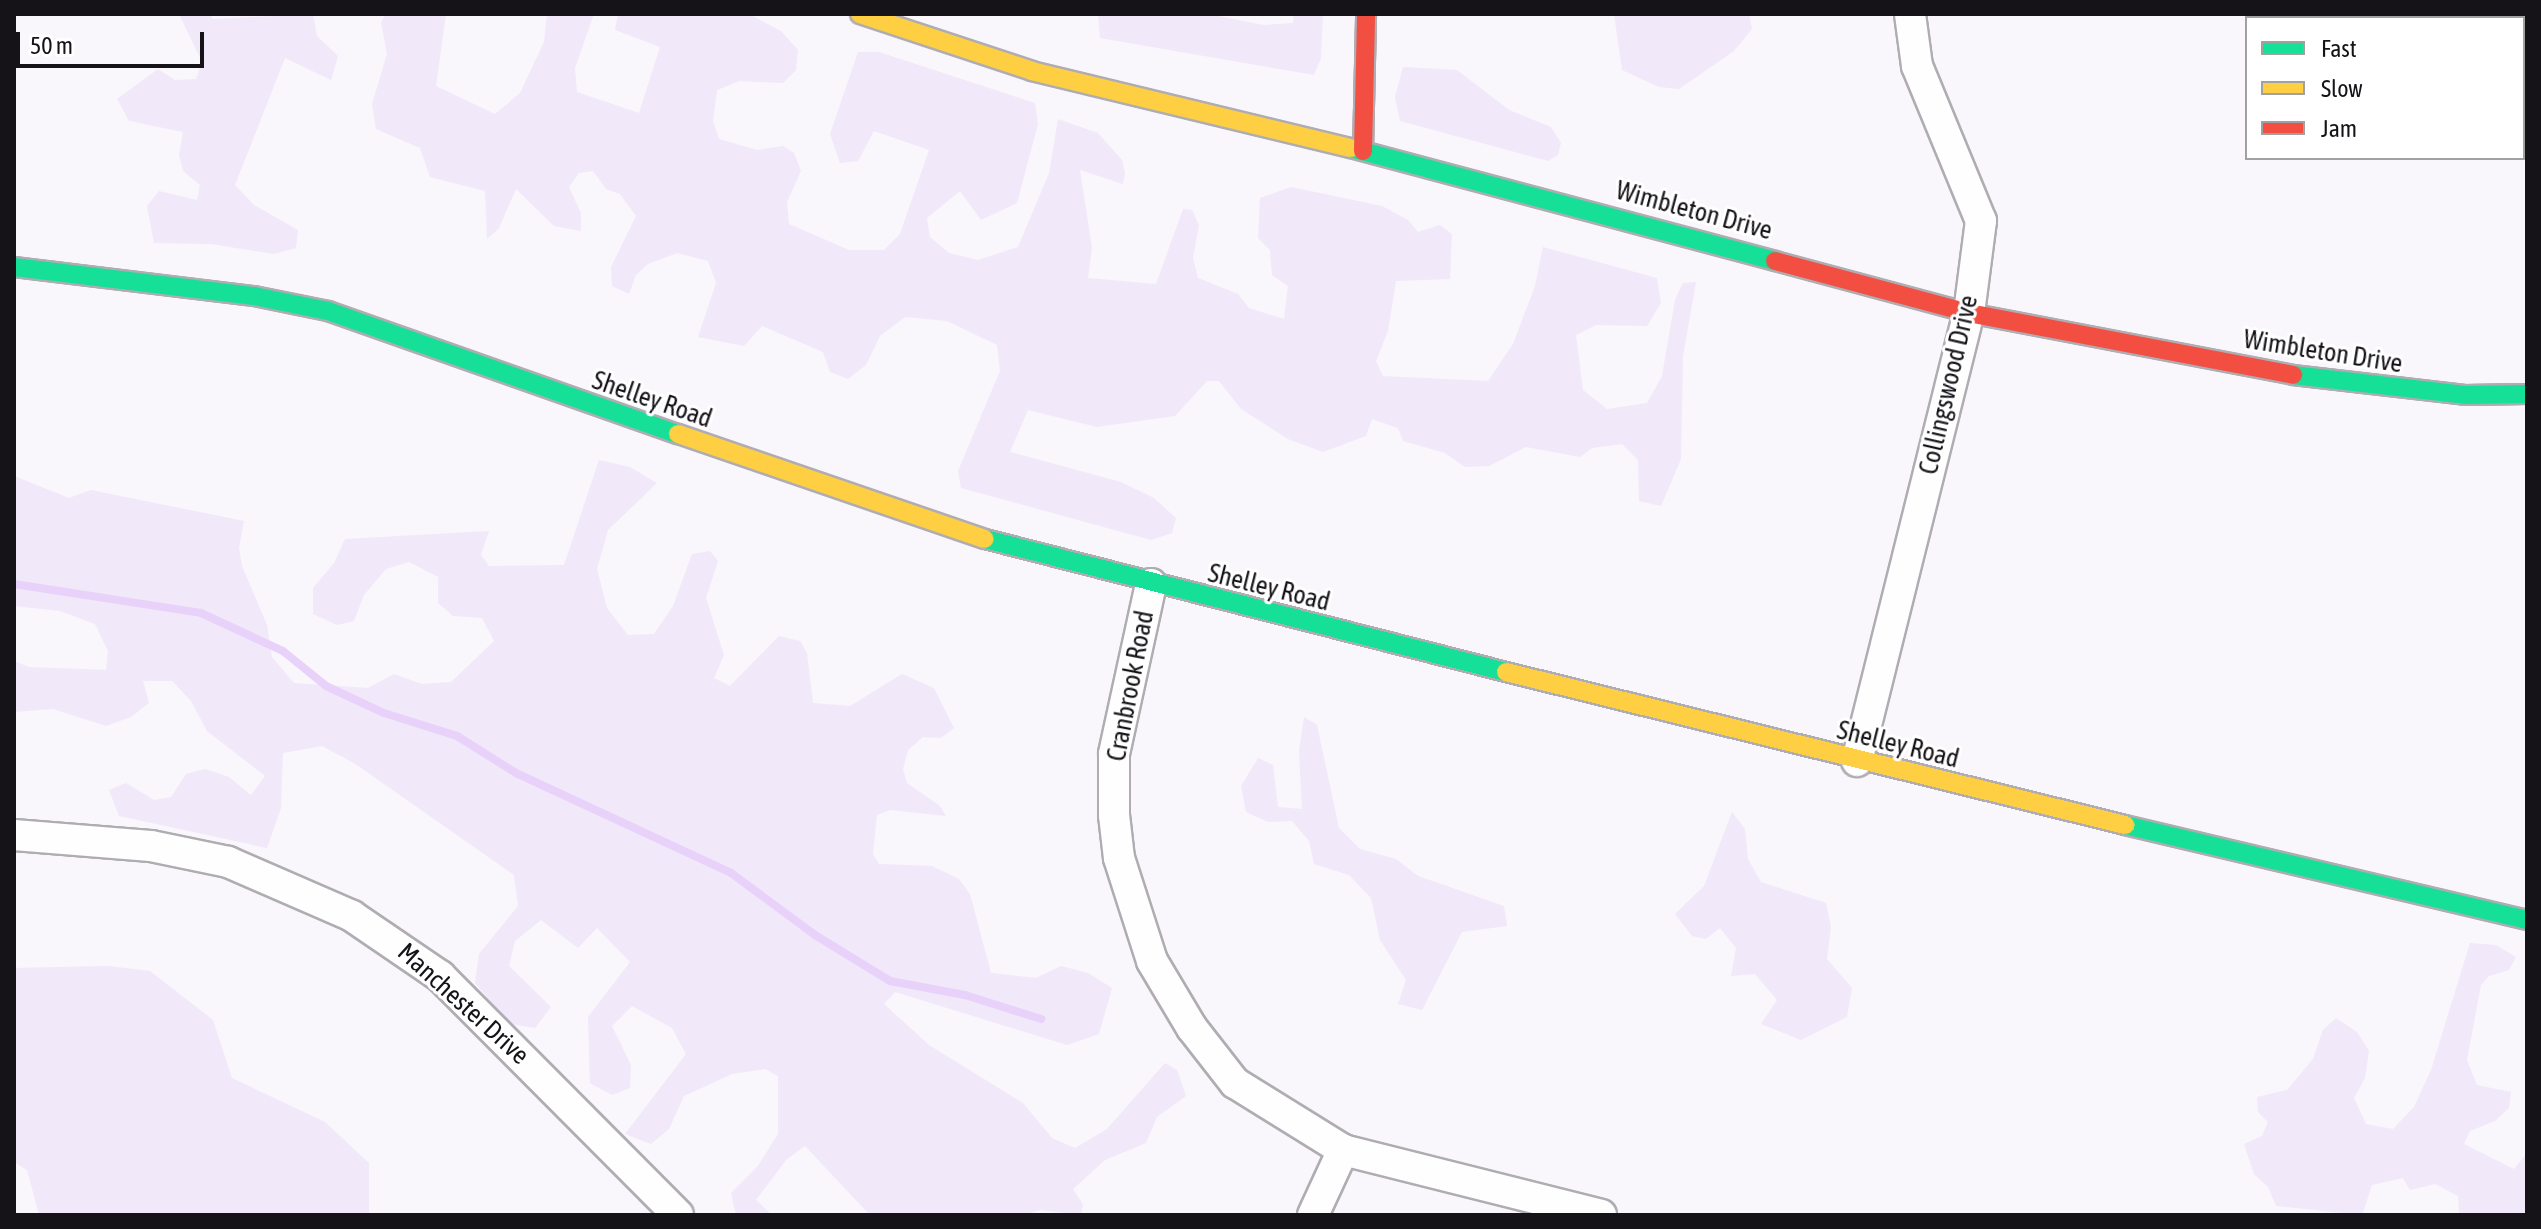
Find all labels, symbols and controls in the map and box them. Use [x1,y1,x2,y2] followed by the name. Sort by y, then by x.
[20,16,208,66] scale bar
[2245,16,2525,160] legend
[30,32,73,59] text: 50 m
[2321,35,2357,62] text: Fast
[2321,75,2363,102] text: Slow
[2321,115,2357,142] text: Jam
[1612,175,1776,247] street label: Wimbleton Drive
[1913,292,1985,478] street label: Collingswood Drive
[2241,324,2405,380] street label: Wimbleton Drive
[588,365,716,435] street label: Shelley Road
[1205,558,1333,618] street label: Shelley Road
[1101,608,1161,764] street label: Cranbrook Road
[1834,715,1962,775] street label: Shelley Road
[391,937,535,1071] street label: Manchester Drive

